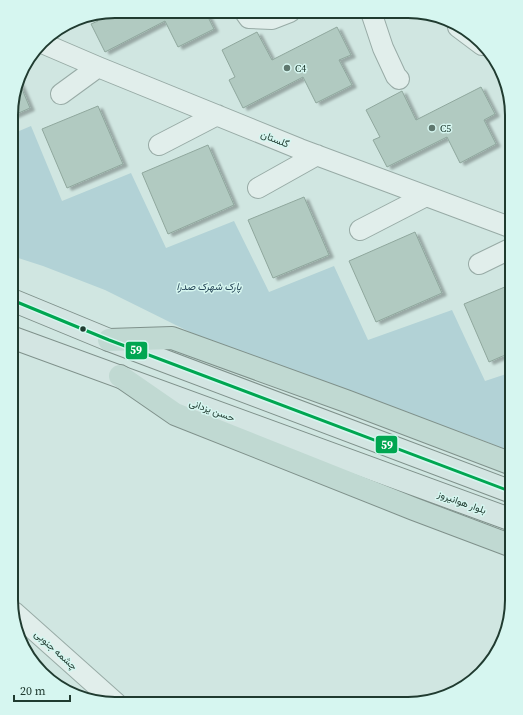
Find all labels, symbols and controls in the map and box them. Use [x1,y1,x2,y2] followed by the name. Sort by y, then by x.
[295,62,306,75] place label: C4
[282,63,292,73] marker: C4
[440,122,451,135] place label: C5
[427,123,437,133] marker: C5
[259,127,292,151] street label: گلستان
[177,280,242,294] park label: پارک شهرک صدرا
[78,324,88,334] unlabelled marker
[125,341,148,360] line badge: 59
[130,343,142,358] text: 59
[187,396,237,424] street label: حسن یزدانی
[375,435,398,454] line badge: 59
[381,438,393,453] text: 59
[435,487,488,517] street label: بلوار هوانیروز
[31,627,80,674] street label: چشمه جنوبی
[14,677,70,703] scale bar
[20,683,46,699] text: 20 m

